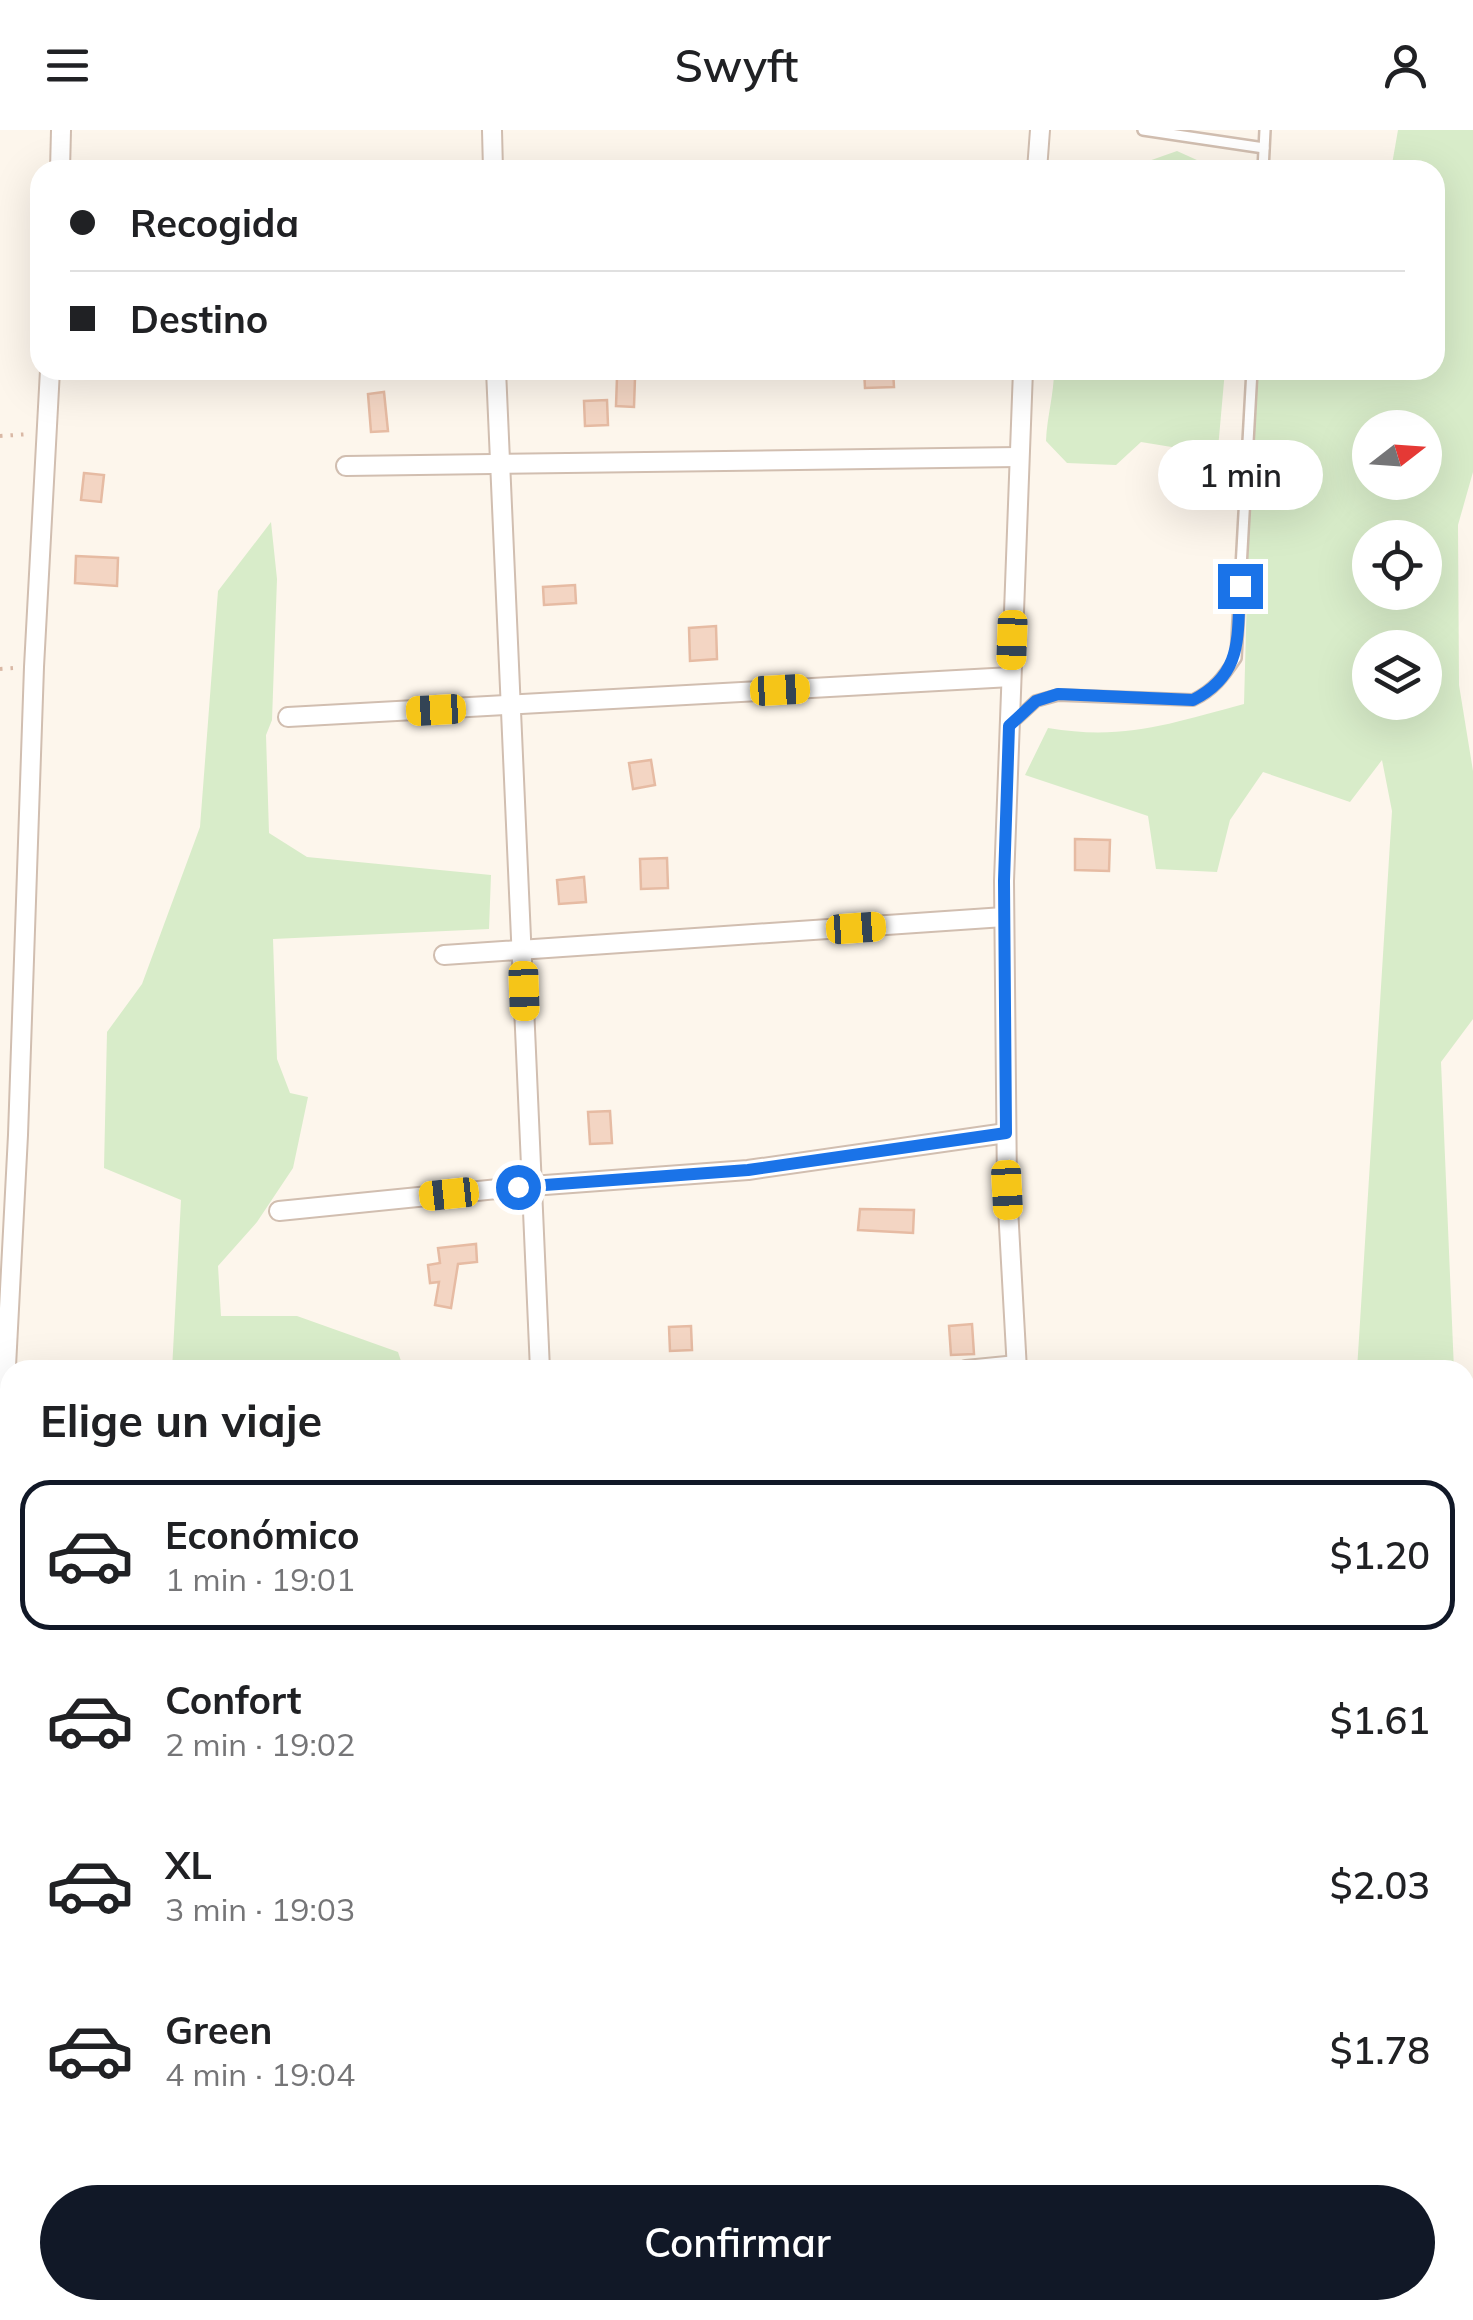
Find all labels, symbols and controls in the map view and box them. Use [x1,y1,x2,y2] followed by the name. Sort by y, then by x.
[675,37,798,93] text: Swyft
[40,38,95,93] icon: menu
[1378,38,1433,93] icon: person
[130,199,299,247] text: Recogida
[130,295,268,343] text: Destino
[1352,410,1442,500] north arrow
[1352,410,1442,720] map controls
[1158,441,1322,511] callout: 1 min
[1199,455,1282,495] text: 1 min
[1352,520,1442,610] button: locate
[1218,564,1263,609] route end
[996,609,1028,671] car
[1352,630,1442,720] button: layers
[749,673,811,707] car
[405,693,467,727] car
[825,911,887,945] car
[508,960,540,1022] car
[990,1159,1024,1221] car
[496,1165,541,1210] route start
[418,1176,480,1212] car
[40,1392,322,1448] text: Elige un viaje
[45,1510,135,1600] icon: car
[165,1511,360,1559] text: Económico
[1330,1531,1430,1579] text: $1.20
[165,1559,355,1599] text: 1 min · 19:01
[45,1675,135,1765] icon: car
[165,1676,302,1724] text: Confort
[1330,1696,1430,1744] text: $1.61
[165,1724,355,1764] text: 2 min · 19:02
[45,1840,135,1930] icon: car
[165,1841,212,1889] text: XL
[1330,1861,1430,1909] text: $2.03
[165,1889,355,1929] text: 3 min · 19:03
[45,2005,135,2095] icon: car
[165,2006,272,2054] text: Green
[1330,2026,1430,2074] text: $1.78
[165,2054,355,2094] text: 4 min · 19:04
[40,2185,1435,2300] button: Confirmar

